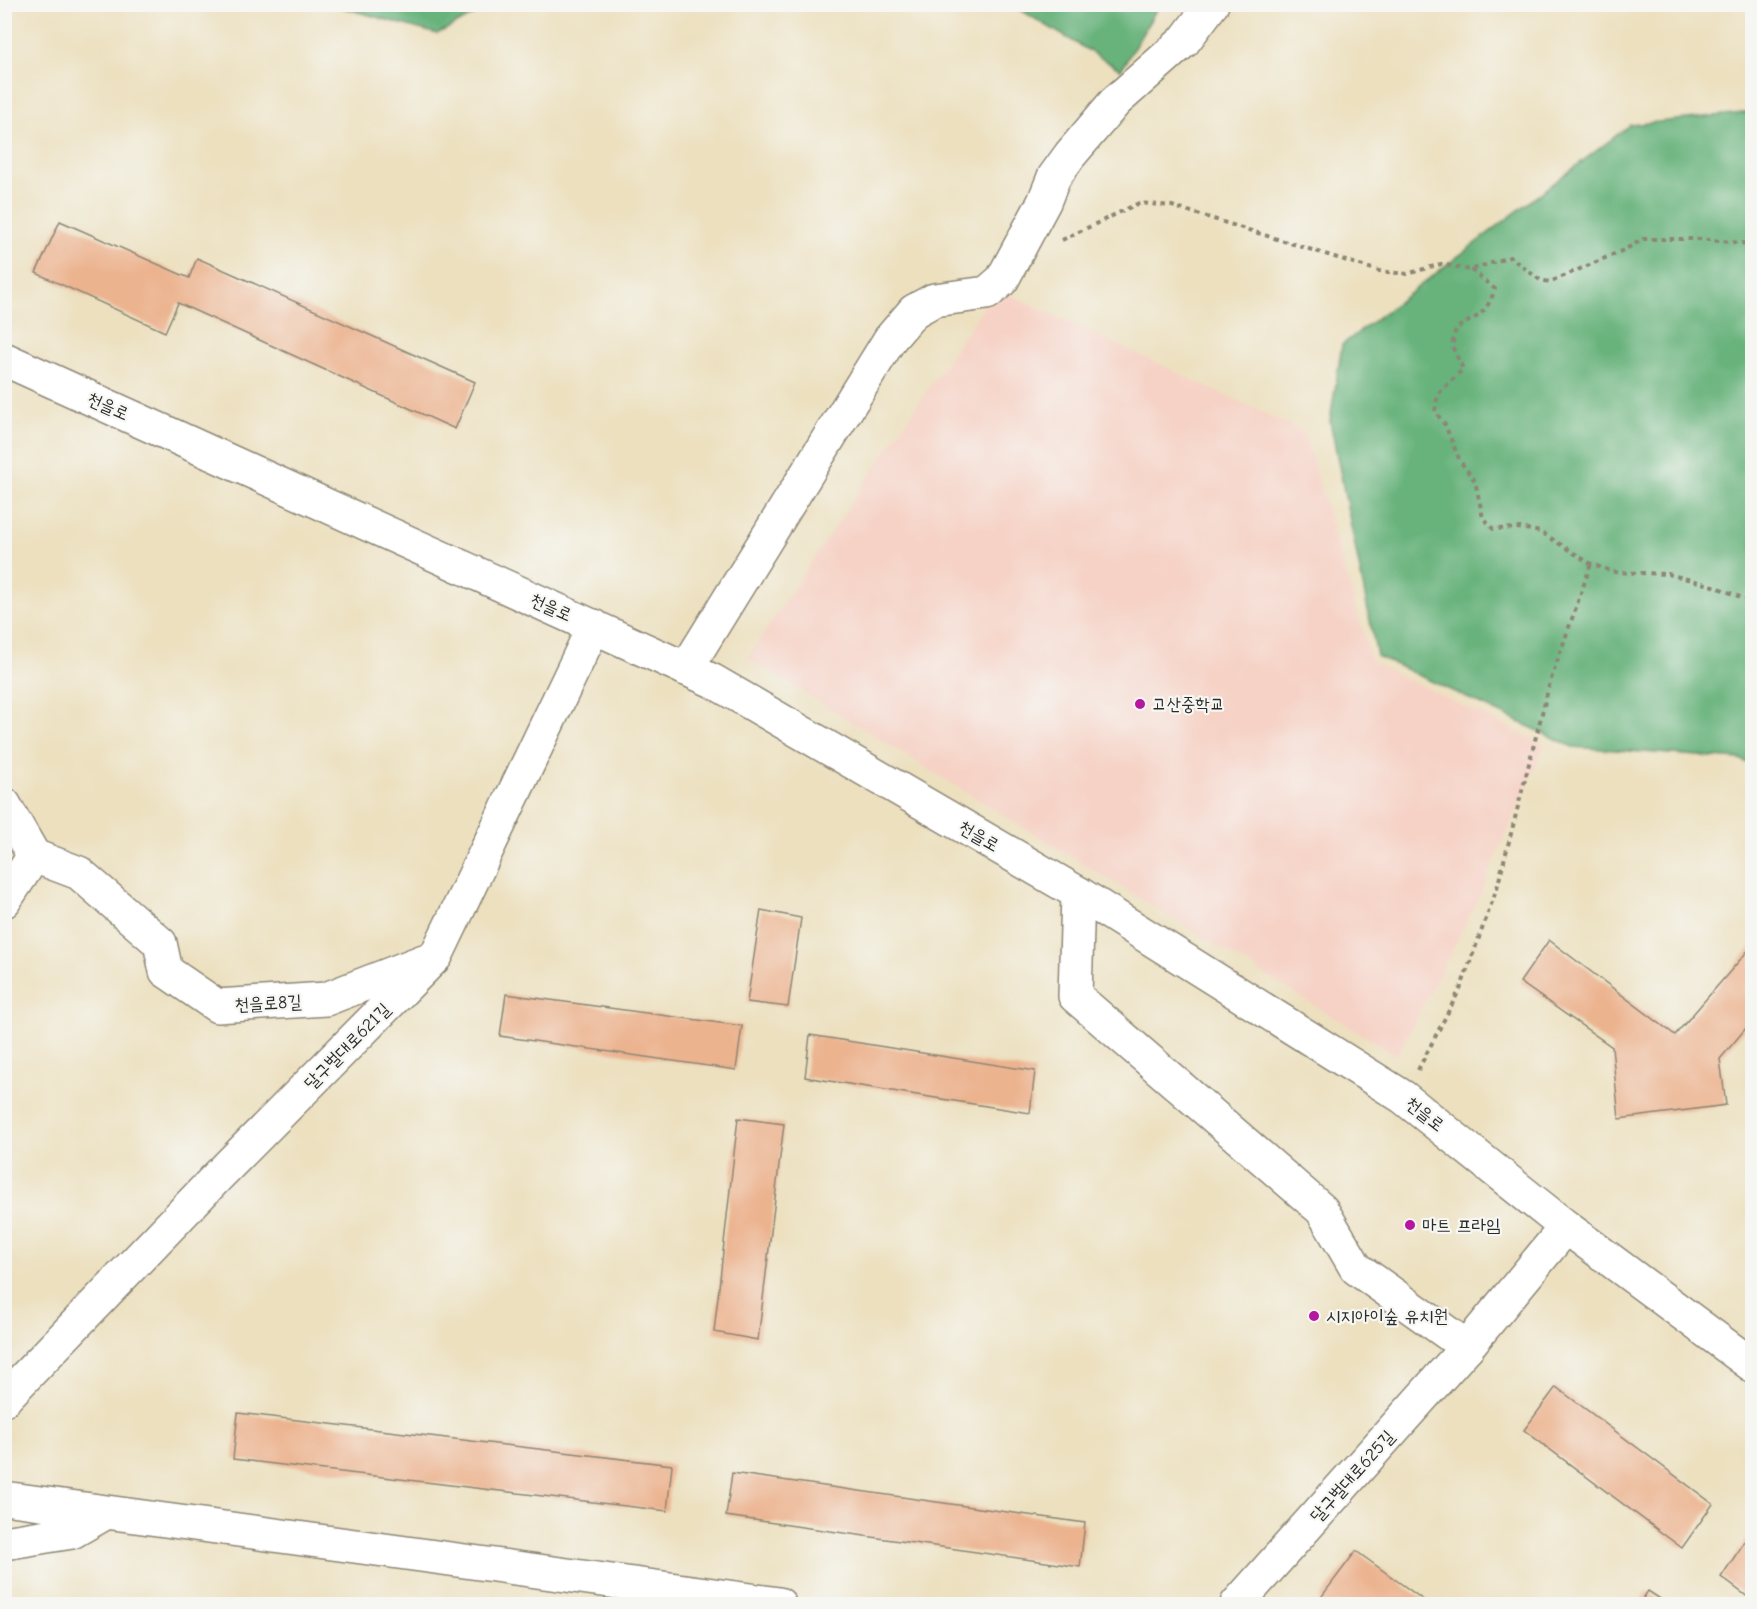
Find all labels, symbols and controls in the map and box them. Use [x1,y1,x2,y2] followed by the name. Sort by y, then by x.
[84,388,132,425] street label: 천을로
[527,589,575,626] street label: 천을로
[1152,694,1224,715] place label: 고산중학교
[1133,697,1147,711] marker: 고산중학교
[955,816,1003,856] street label: 천을로
[234,991,303,1016] street label: 천을로8길
[300,999,395,1094] street label: 달구벌대로621길
[1401,1093,1448,1136] street label: 천을로
[1422,1215,1500,1236] place label: 마트 프라임
[1403,1218,1417,1232] marker: 마트 프라임
[1326,1306,1448,1327] place label: 시지아이숲 유치원
[1307,1309,1321,1323] marker: 시지아이숲 유치원
[1306,1426,1399,1526] street label: 달구벌대로625길

